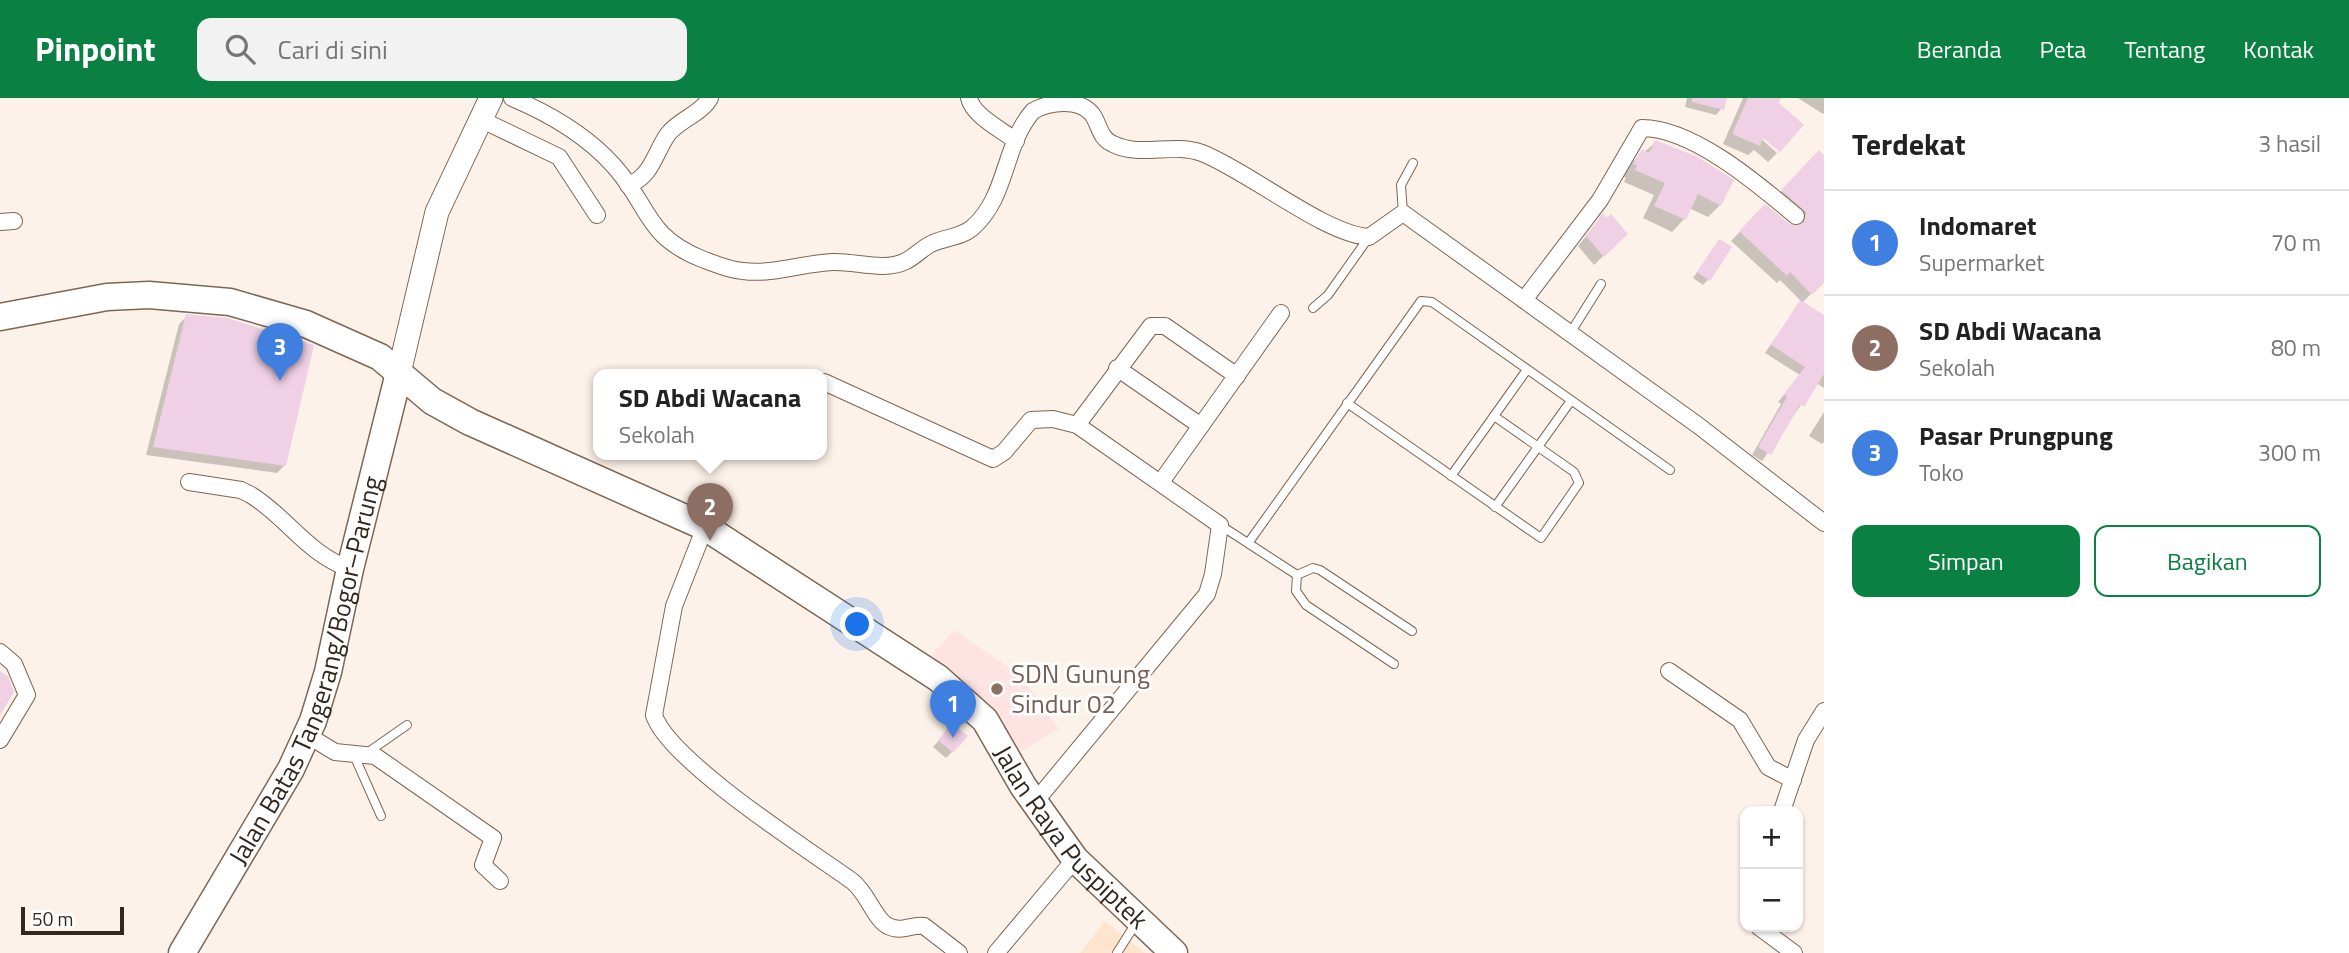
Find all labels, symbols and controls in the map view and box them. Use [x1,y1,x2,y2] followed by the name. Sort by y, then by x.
[197,18,687,81] search box
[35,24,155,74] text: Pinpoint
[221,30,259,68] icon: search
[277,30,388,69] text: Cari di sini
[1917,31,2002,67] text: Beranda
[2040,31,2086,67] text: Peta
[2124,31,2205,67] text: Tentang
[2243,31,2314,67] text: Kontak
[1852,121,1966,167] text: Terdekat
[2258,126,2321,161] text: 3 hasil
[1919,206,2036,245] text: Indomaret
[1869,225,1881,260] text: 1
[2271,225,2321,260] text: 70 m
[1919,245,2044,280] text: Supermarket
[1919,311,2102,350] text: SD Abdi Wacana
[257,323,303,381] pin: 3
[1869,330,1881,365] text: 2
[2271,330,2321,365] text: 80 m
[1919,350,1995,385] text: Sekolah
[593,369,827,460] popup
[619,378,801,417] text: SD Abdi Wacana
[1919,416,2113,455] text: Pasar Prungpung
[619,417,695,452] text: Sekolah
[1869,435,1881,470] text: 3
[2258,435,2321,470] text: 300 m
[1919,455,1964,490] text: Toko
[219,472,392,872] street label: Jalan Batas Tangerang/Bogor–Parung
[687,483,733,541] pin: 2
[1852,525,2080,597] button: Simpan
[2094,525,2321,597] button: Bagikan
[840,607,874,641] your location
[1011,654,1150,723] place label: SDN Gunung Sindur 02
[930,680,976,738] pin: 1
[989,681,1005,697] marker: SDN Gunung Sindur 02
[984,738,1157,938] street label: Jalan Raya Puspiptek
[1740,806,1803,932] map controls
[1740,806,1803,869] button: +
[1740,869,1803,932] button: −
[21,904,124,936] scale bar
[32,904,73,933] text: 50 m

